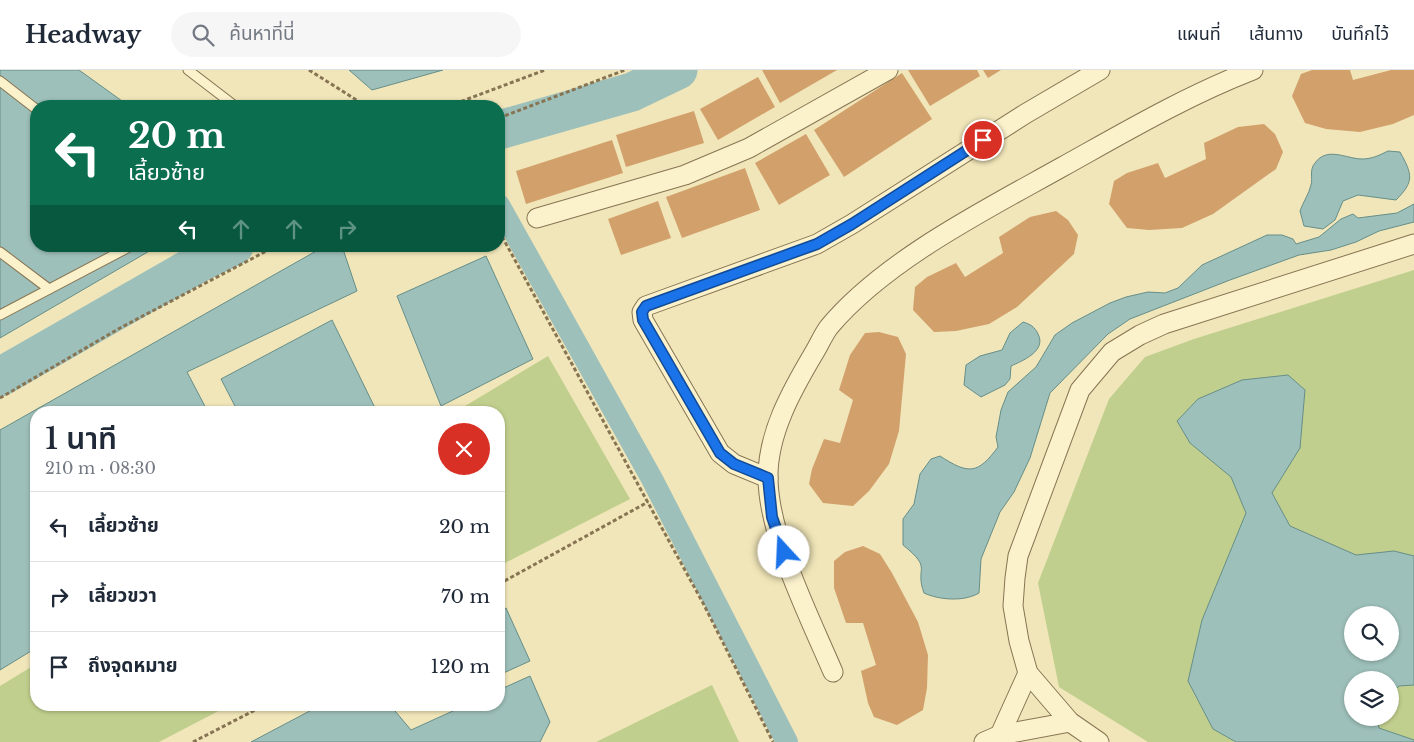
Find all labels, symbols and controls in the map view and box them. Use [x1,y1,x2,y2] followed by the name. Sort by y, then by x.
[171,12,521,57] search box
[25,20,141,49] text: Headway
[189,21,217,49] icon: search
[229,22,295,45] text: ค้นหาที่นี่
[1177,23,1221,45] text: แผนที่
[1249,23,1303,45] text: เส้นทาง
[1331,23,1389,45] text: บันทึกไว้
[128,114,225,157] text: 20 m
[962,119,1004,161] pin
[45,120,110,185] icon: left
[969,126,997,154] icon: arrive
[128,159,205,186] text: เลี้ยวซ้าย
[174,215,202,243] icon: left
[227,215,255,243] icon: ahead
[280,215,308,243] icon: ahead
[333,215,361,243] icon: right
[45,420,117,457] text: 1 นาที
[438,423,490,475] button: close
[45,458,156,478] text: 210 m · 08:30
[45,513,73,541] icon: left
[88,514,159,537] text: เลี้ยวซ้าย
[439,515,490,538] text: 20 m
[757,525,809,577] position arrow
[45,583,73,611] icon: right
[88,584,157,607] text: เลี้ยวขวา
[441,585,490,608] text: 70 m
[1344,606,1399,726] map controls
[1344,606,1399,661] button: search
[45,653,73,681] icon: arrive
[88,654,178,677] text: ถึงจุดหมาย
[430,655,490,678] text: 120 m
[1344,671,1399,726] button: layers

